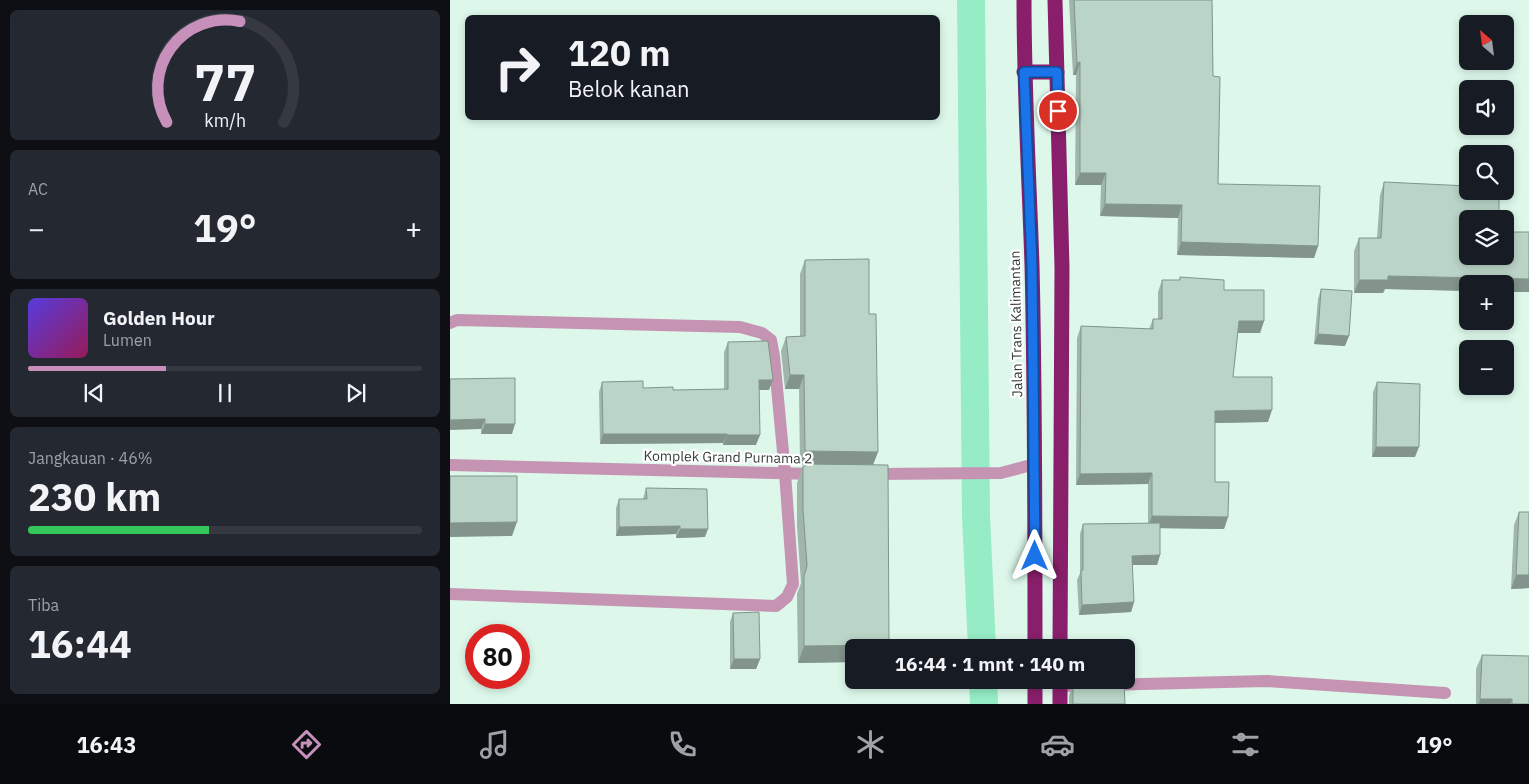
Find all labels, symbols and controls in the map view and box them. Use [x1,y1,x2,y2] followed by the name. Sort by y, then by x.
[1459,15,1514,70] north arrow
[1459,15,1514,395] map controls
[568,30,671,76] text: 120 m
[485,35,550,100] icon: right
[194,48,256,115] text: 77
[568,74,690,103] text: Belok kanan
[1459,80,1514,135] button: sound
[1037,90,1079,132] pin
[1044,97,1072,125] icon: arrive
[204,109,246,132] text: km/h
[1459,145,1514,200] button: search
[28,179,48,199] text: AC
[193,203,257,252] text: 19°
[28,210,45,247] text: −
[405,210,422,247] text: +
[1459,210,1514,265] button: layers
[1006,251,1026,397] street label: Jalan Trans Kalimantan
[1459,275,1514,330] button: +
[103,306,215,330] text: Golden Hour
[103,330,152,350] text: Lumen
[1459,340,1514,395] button: −
[80,379,108,407] icon: previous
[211,379,239,407] icon: pause
[342,379,370,407] icon: next
[643,447,813,467] street label: Komplek Grand Purnama 2
[28,448,153,468] text: Jangkauan · 46%
[28,472,161,521] text: 230 km
[1008,529,1060,581] position arrow
[28,595,59,615] text: Tiba
[28,619,132,668] text: 16:44
[465,624,530,689] speed limit sign: 80
[895,652,1085,676] text: 16:44 · 1 mnt · 140 m
[289,727,324,762] icon: directions
[477,727,512,762] icon: music
[665,727,700,762] icon: phone
[853,727,888,762] icon: climate
[1040,727,1075,762] icon: car
[1228,727,1263,762] icon: filters
[76,730,136,759] text: 16:43
[1416,730,1453,759] text: 19°

